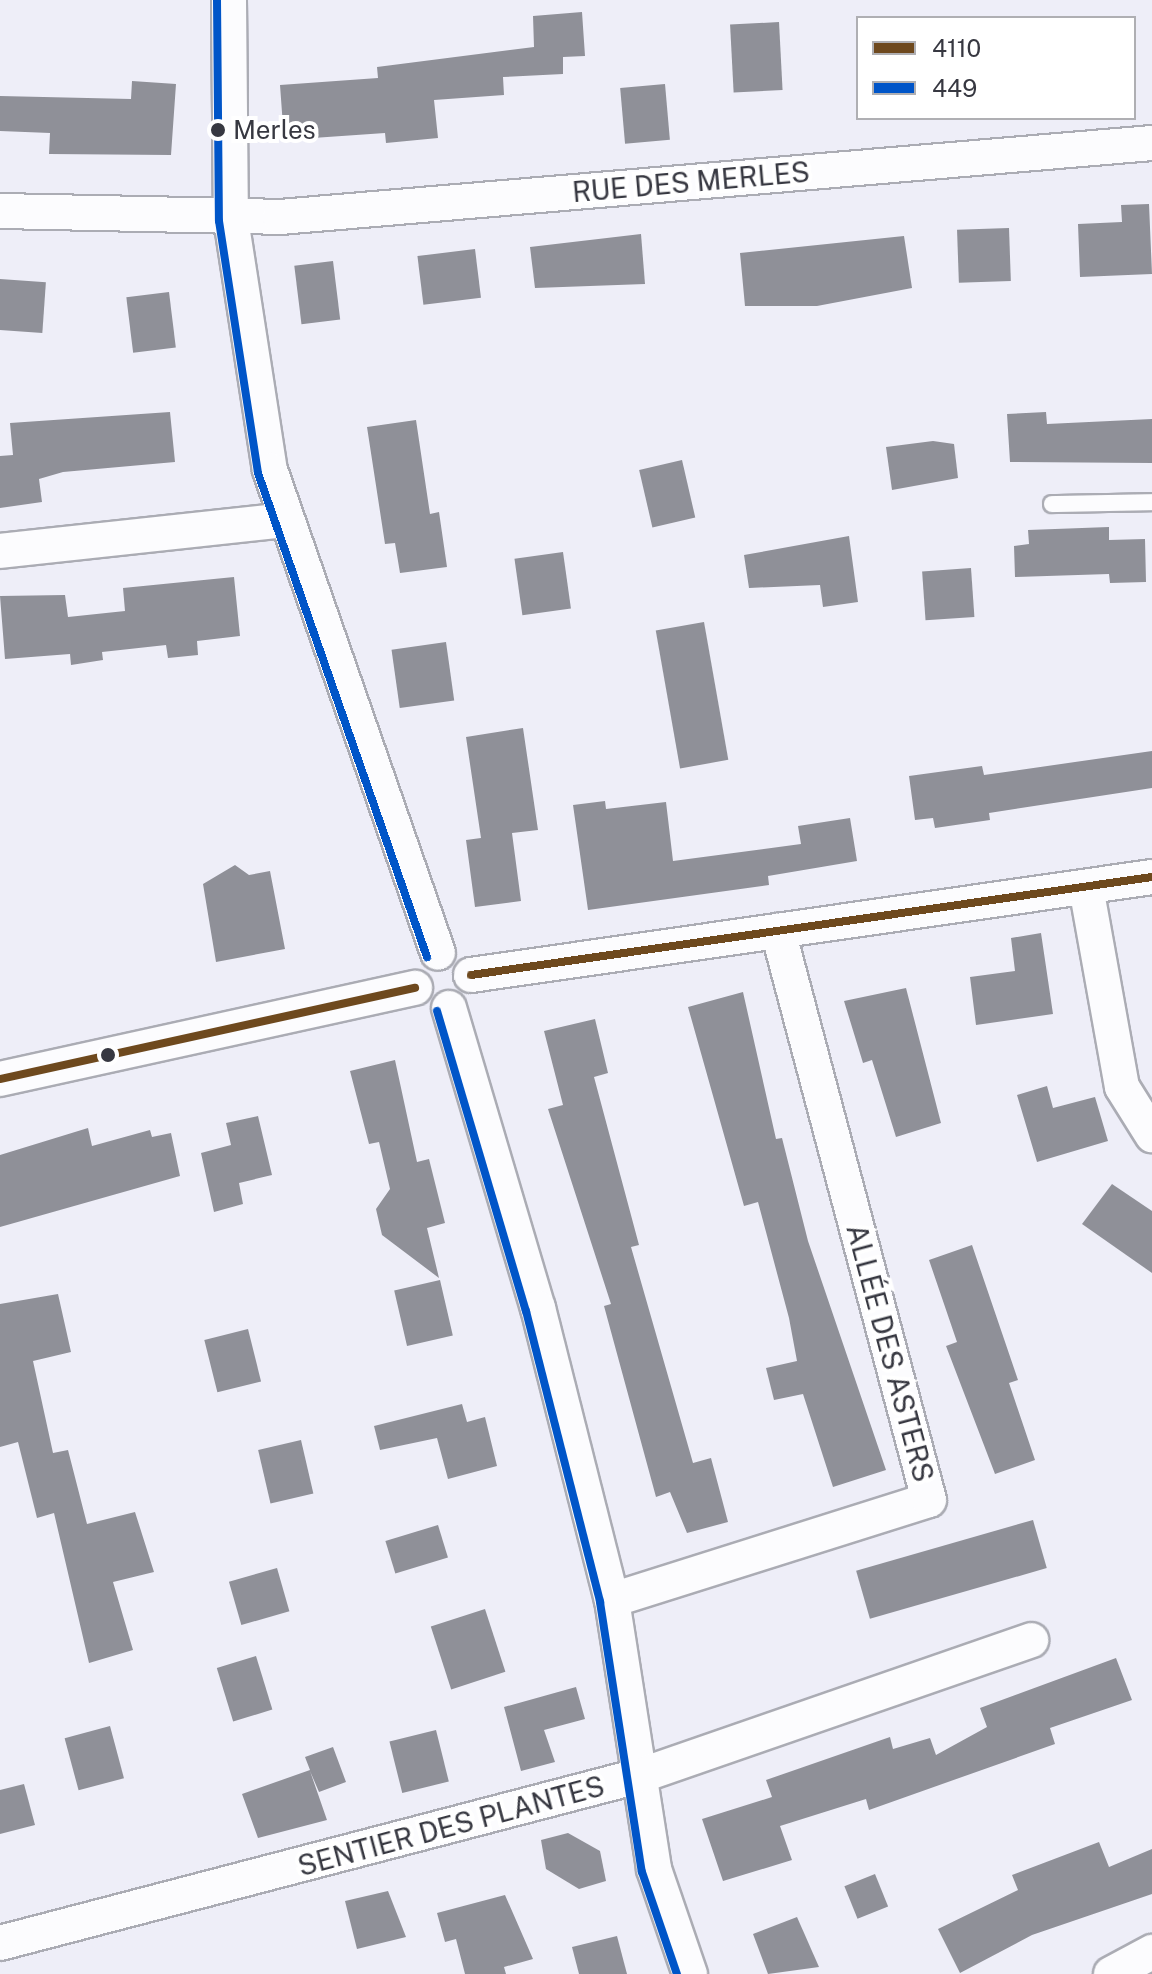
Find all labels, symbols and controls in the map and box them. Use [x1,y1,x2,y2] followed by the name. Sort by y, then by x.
[856,16,1136,120] legend
[932,34,981,62] text: 4110
[932,74,977,102] text: 449
[233,114,316,146] place label: Merles
[210,122,226,138] marker: Merles
[571,155,811,209] street label: RUE DES MERLES
[100,1047,116,1063] unlabelled marker
[839,1220,941,1486] street label: ALLÉE DES ASTERS
[294,1769,608,1883] street label: SENTIER DES PLANTES

